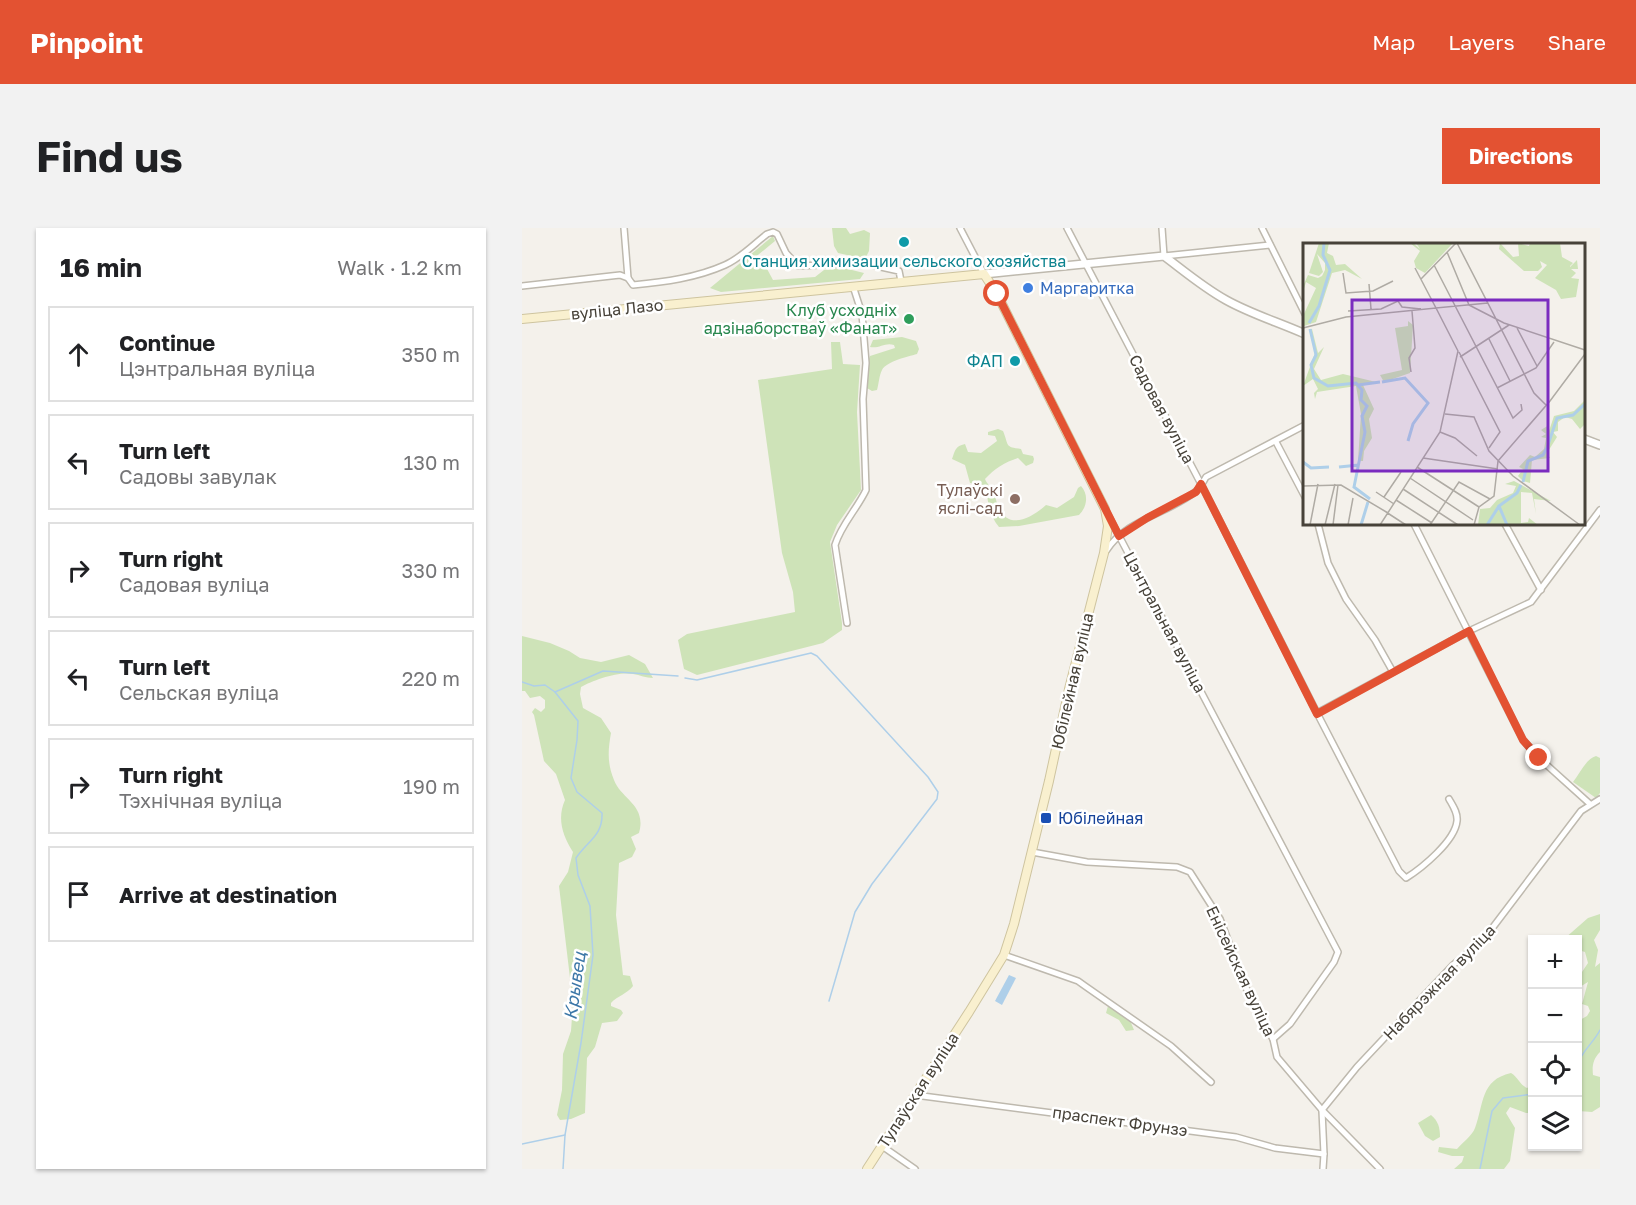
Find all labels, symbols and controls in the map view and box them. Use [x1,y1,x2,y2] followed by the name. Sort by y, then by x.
[30,26,143,59] text: Pinpoint
[1372,29,1415,55] text: Map
[1448,29,1515,55] text: Layers
[1548,29,1606,55] text: Share
[1442,128,1600,184] button: Directions
[36,131,183,181] text: Find us
[897,235,911,249] marker: Станция химизации сельского хозяйства
[1303,243,1585,525] inset map
[742,251,1066,271] place label: Станция химизации сельского хозяйства
[60,252,142,283] text: 16 min
[337,255,462,279] text: Walk · 1.2 km
[1040,278,1134,298] place label: Маргаритка
[983,280,1009,306] route start
[1021,281,1035,295] marker: Маргаритка
[570,294,664,324] street label: вуліца Лазо
[704,300,897,338] place label: Клуб усходніх адзінаборстваў «Фанат»
[902,312,916,326] marker: Клуб усходніх адзінаборстваў «Фанат»
[119,329,215,356] text: Continue
[62,338,95,371] icon: ahead
[402,342,460,366] text: 350 m
[967,351,1003,371] place label: ФАП
[1125,351,1199,467] street label: Садовая вуліца
[1008,354,1022,368] marker: ФАП
[119,356,315,380] text: Цэнтральная вуліца
[119,437,210,464] text: Turn left
[62,446,95,479] icon: left
[404,450,460,474] text: 130 m
[119,464,277,488] text: Садовы завулак
[937,480,1003,518] place label: Тулаўскі яслі-сад
[1008,492,1022,506] marker: Тулаўскі яслі-сад
[119,545,223,572] text: Turn right
[1119,548,1211,696] street label: Цэнтральная вуліца
[62,554,95,587] icon: right
[402,558,460,582] text: 330 m
[119,572,270,596] text: Садовая вуліца
[1047,611,1097,751] street label: Юбілейная вуліца
[119,653,210,680] text: Turn left
[62,662,95,695] icon: left
[402,666,460,690] text: 220 m
[119,680,279,704] text: Сельская вуліца
[1525,744,1551,770] route end
[119,761,223,788] text: Turn right
[62,770,95,803] icon: right
[403,774,460,798] text: 190 m
[119,788,282,812] text: Тэхнічная вуліца
[1058,808,1143,828] place label: Юбілейная
[1039,811,1053,825] marker: Юбілейная
[62,878,95,911] icon: arrive
[119,881,337,908] text: Arrive at destination
[1202,903,1280,1039] street label: Енісейская вуліца
[1379,920,1499,1044] street label: Набярэжная вуліца
[1528,935,1582,1151] map controls
[1528,935,1582,989] button: +
[558,950,590,1021] water label: Крывец
[1528,989,1582,1043] button: −
[873,1028,963,1152] street label: Тулаўская вуліца
[1528,1043,1582,1097] button: locate
[1528,1097,1582,1151] button: layers
[1051,1102,1189,1140] street label: праспект Фрунзэ

